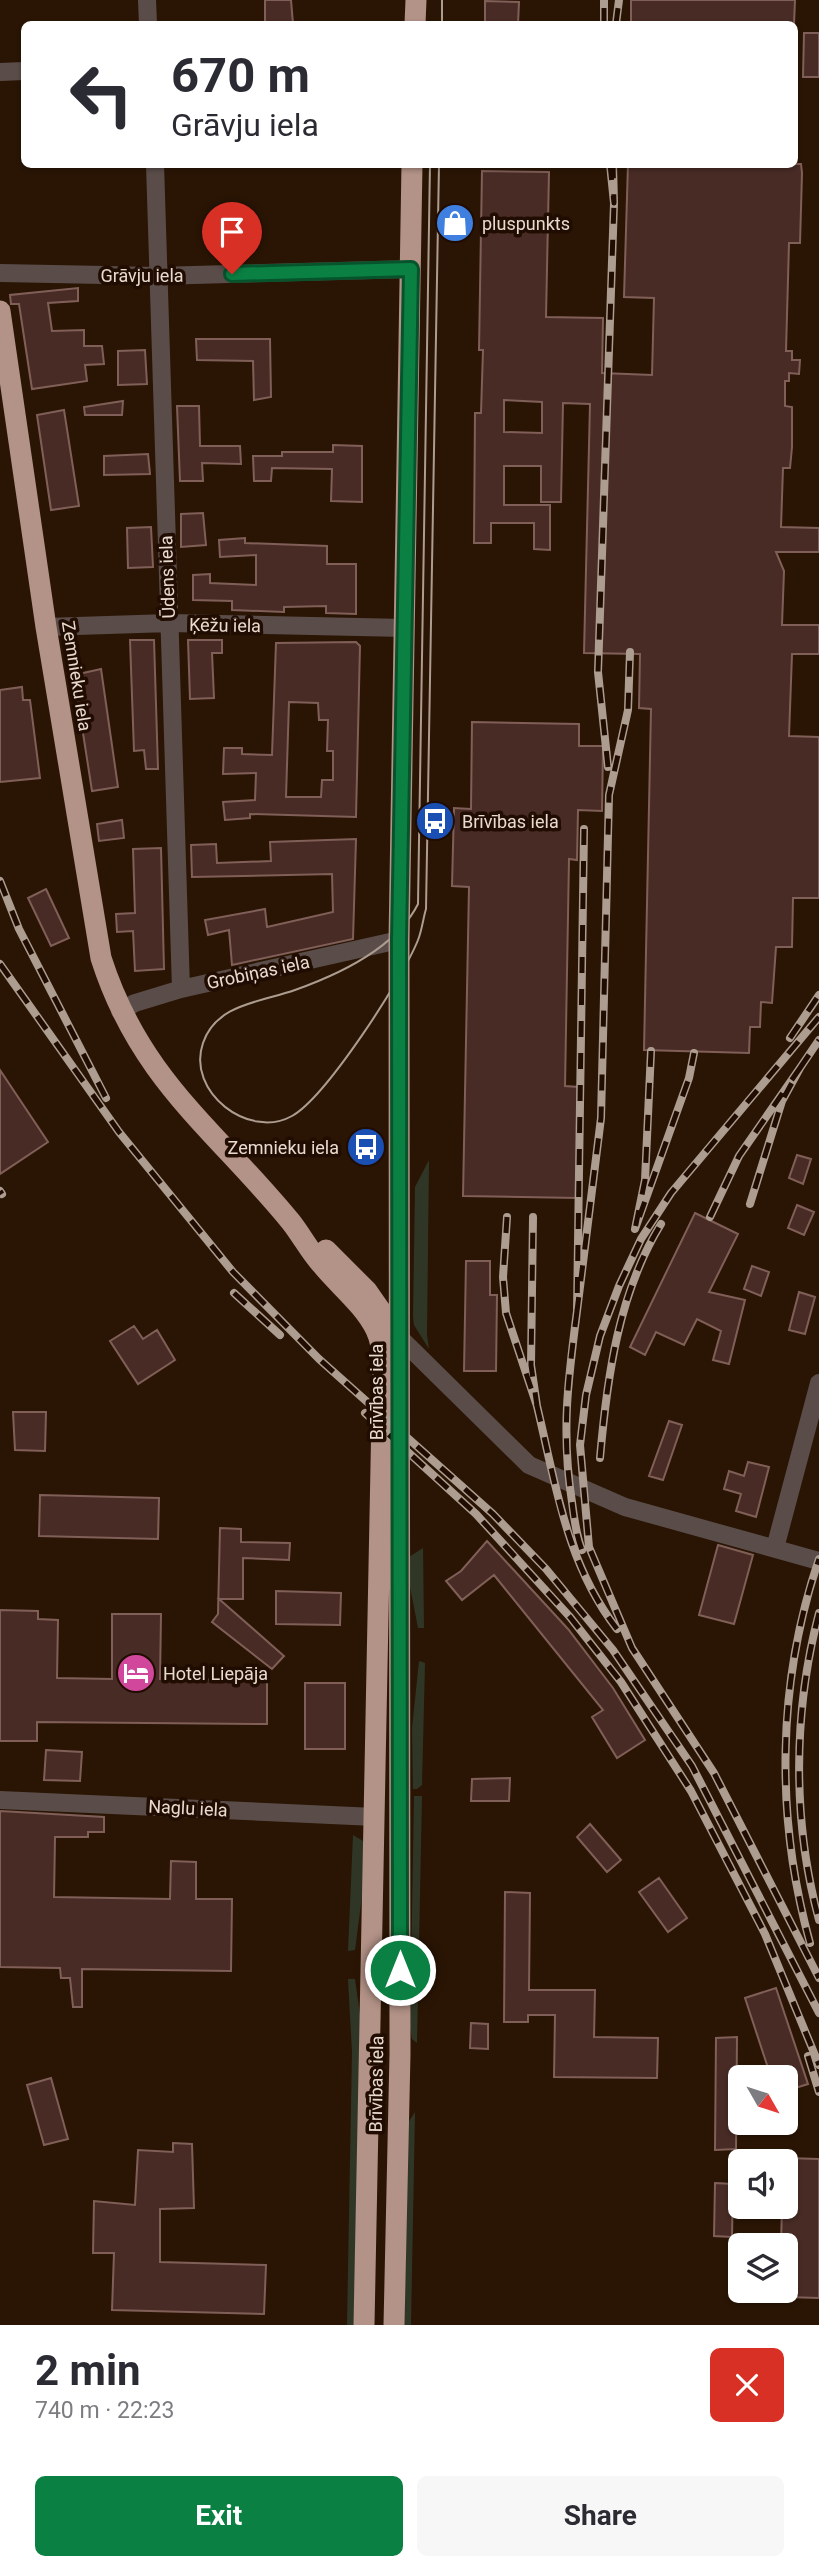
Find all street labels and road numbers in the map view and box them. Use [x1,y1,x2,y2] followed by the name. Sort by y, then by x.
[100,265,184,286] street label: Grāvju iela
[155,535,179,619] street label: Ūdens iela
[189,614,261,636] street label: Ķēžu iela
[58,619,96,733] street label: Zemnieku iela
[205,951,312,994] street label: Grobiņas iela
[366,1344,387,1440] street label: Brīvības iela
[148,1795,228,1821] street label: Naglu iela
[365,2035,387,2133] street label: Brīvības iela

